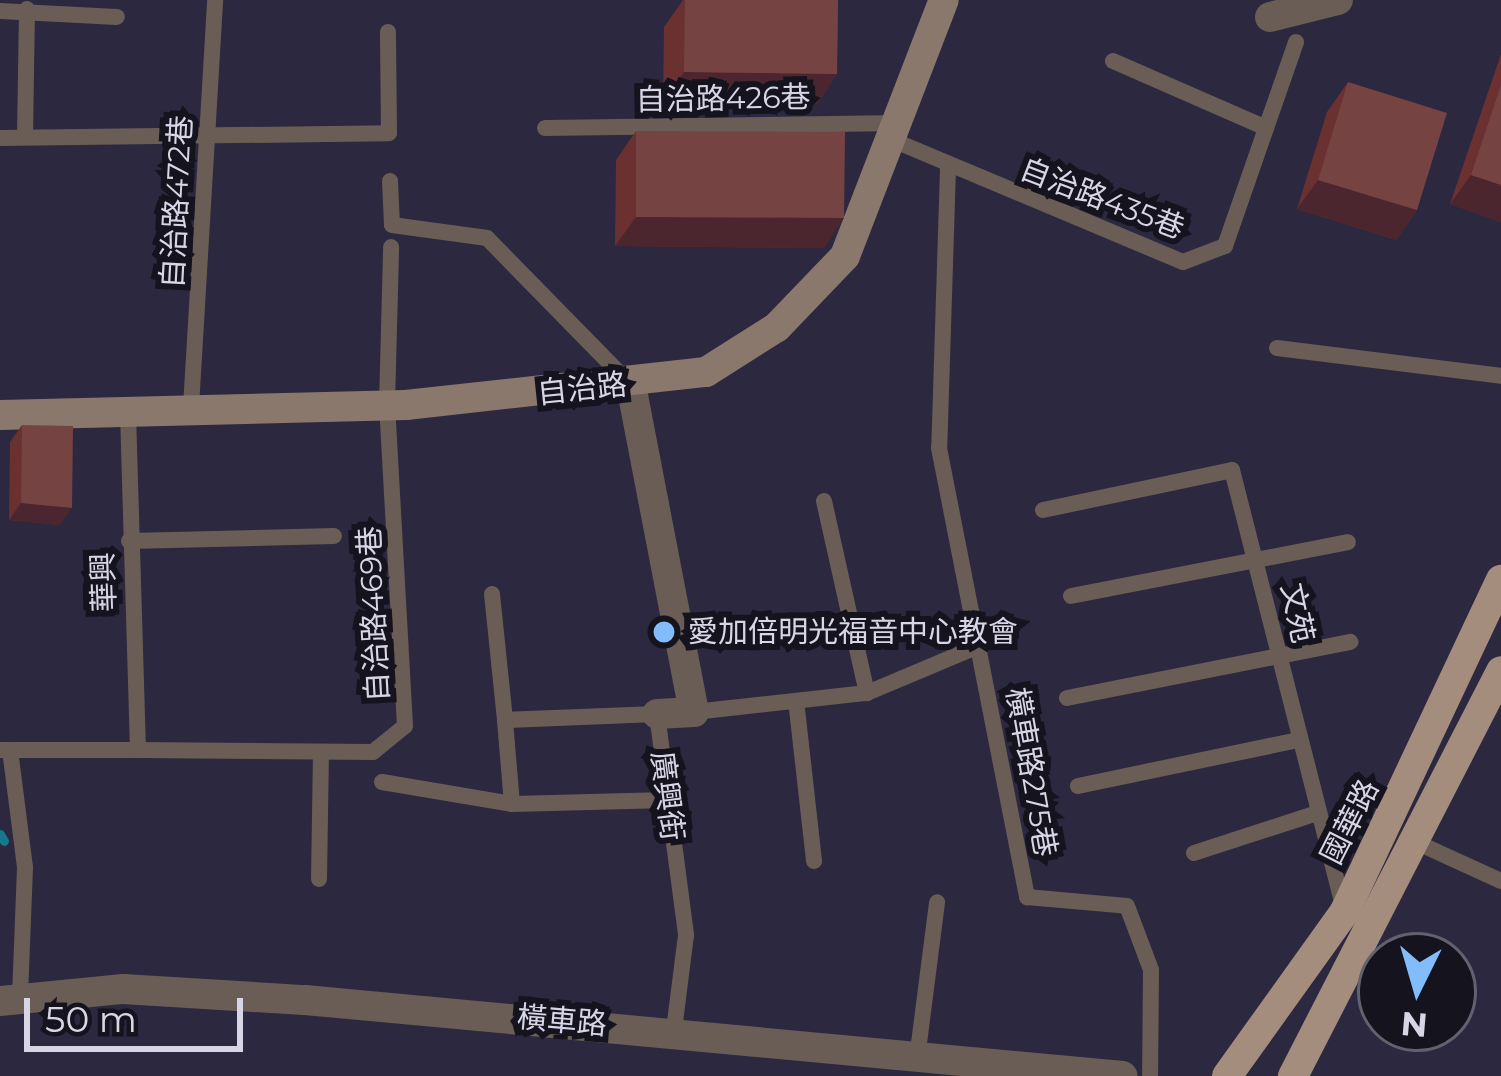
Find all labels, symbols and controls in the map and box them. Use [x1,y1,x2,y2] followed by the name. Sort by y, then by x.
[635,79,811,119] street label: 自治路426巷
[154,115,200,289] street label: 自治路472巷
[1015,151,1189,247] street label: 自治路435巷
[535,366,629,412] street label: 自治路
[351,525,397,703] street label: 自治路469巷
[85,551,123,613] street label: 華興
[1273,580,1321,646] street label: 文苑
[688,614,1018,650] place label: 愛加倍明光福音中心教會
[651,619,677,645] marker: 愛加倍明光福音中心教會
[998,685,1064,859] street label: 橫車路275巷
[644,749,690,843] street label: 廣興街
[1314,774,1386,870] street label: 國華路
[1357,932,1477,1052] north arrow
[30,974,249,1048] scale bar
[45,997,137,1041] text: 50 m
[516,999,608,1043] street label: 橫車路
[1399,1004,1429,1046] text: N

